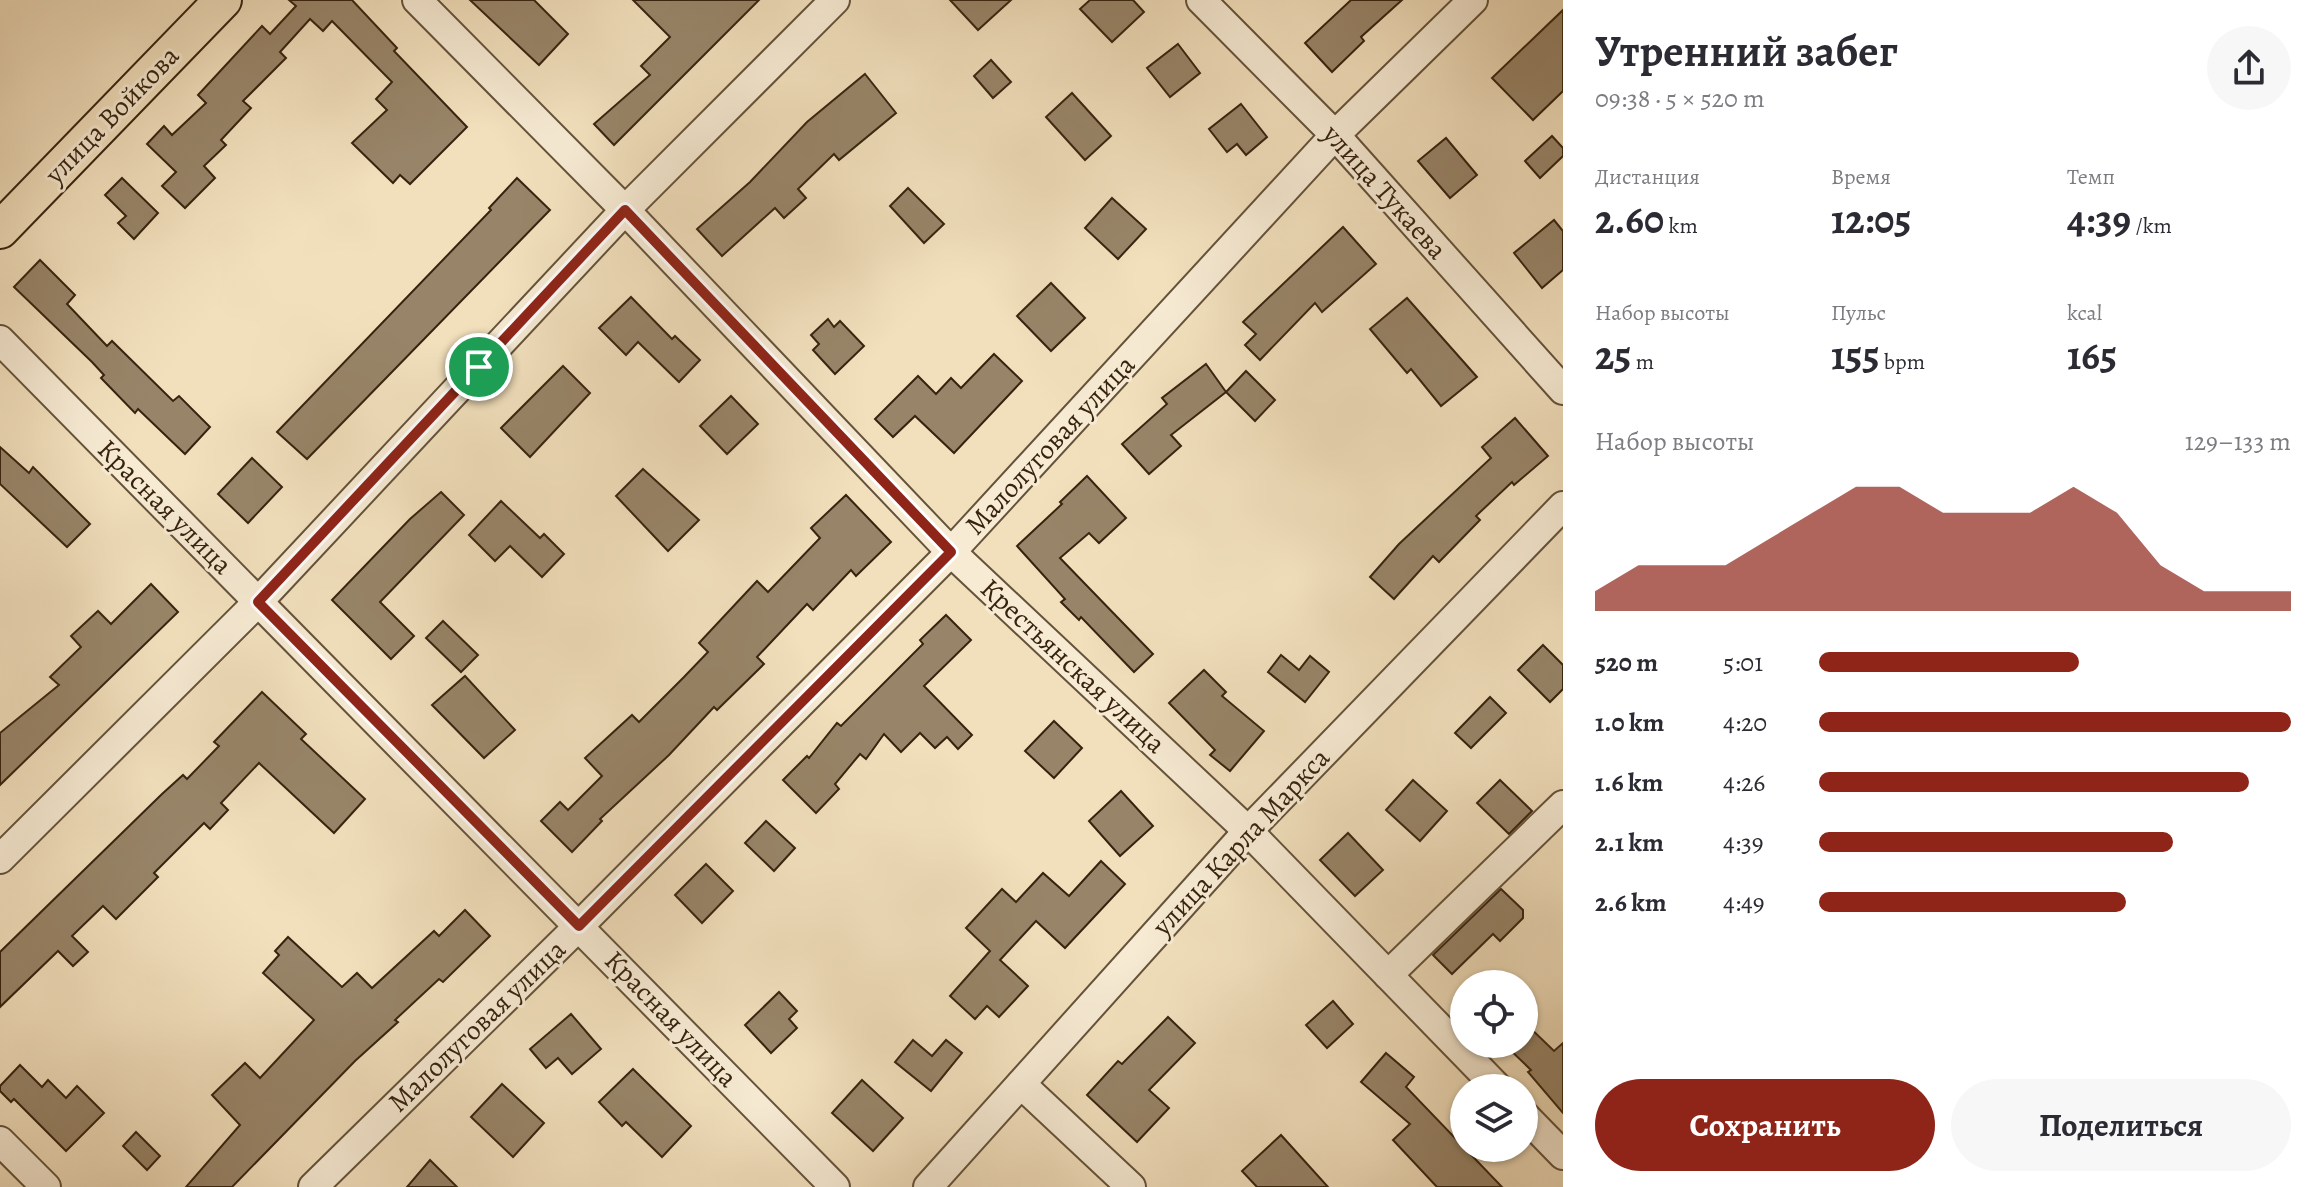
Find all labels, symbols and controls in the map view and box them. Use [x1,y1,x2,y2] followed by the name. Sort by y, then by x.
[1595,21,1898,81] text: Утренний забег
[2207,26,2291,110] button: share
[36,38,188,193] street label: улица Войкова
[1595,81,1765,116] text: 09:38 · 5 × 520 m
[1314,116,1456,268] street label: улица Тукаева
[1595,162,1700,192] text: Дистанция
[1831,162,1891,192] text: Время
[2067,162,2115,192] text: Темп
[1595,192,1664,247] text: 2.60
[1831,192,1911,247] text: 12:05
[2067,192,2131,247] text: 4:39
[1664,211,1698,241] text: km
[2131,211,2172,241] text: /km
[1595,298,1730,328] text: Набор высоты
[1831,298,1886,328] text: Пульс
[2067,298,2102,328] text: kcal
[1595,328,1631,383] text: 25
[1831,328,1879,383] text: 155
[2067,328,2117,383] text: 165
[445,333,513,401] pin
[457,345,501,389] icon: arrive
[956,347,1144,543] street label: Малолуговая улица
[1631,347,1654,377] text: m
[1879,347,1925,377] text: bpm
[1595,424,1754,459] text: Набор высоты
[2185,424,2291,459] text: 129–133 m
[89,431,241,583] street label: Красная улица
[972,570,1174,762] street label: Крестьянская улица
[1595,645,1658,680] text: 520 m
[1723,645,1763,680] text: 5:01
[1595,705,1664,740] text: 1.0 km
[1723,705,1767,740] text: 4:20
[1143,740,1338,945] street label: улица Карла Маркса
[1595,765,1663,800] text: 1.6 km
[1723,765,1765,800] text: 4:26
[1595,825,1664,860] text: 2.1 km
[1723,825,1764,860] text: 4:39
[1595,885,1667,920] text: 2.6 km
[1723,885,1765,920] text: 4:49
[380,931,574,1121] street label: Малолуговая улица
[596,942,746,1096] street label: Красная улица
[1450,970,1538,1162] map controls
[1450,970,1538,1058] button: locate
[1450,1074,1538,1162] button: layers
[1595,1079,1935,1171] button: Сохранить
[1951,1079,2291,1171] button: Поделиться

